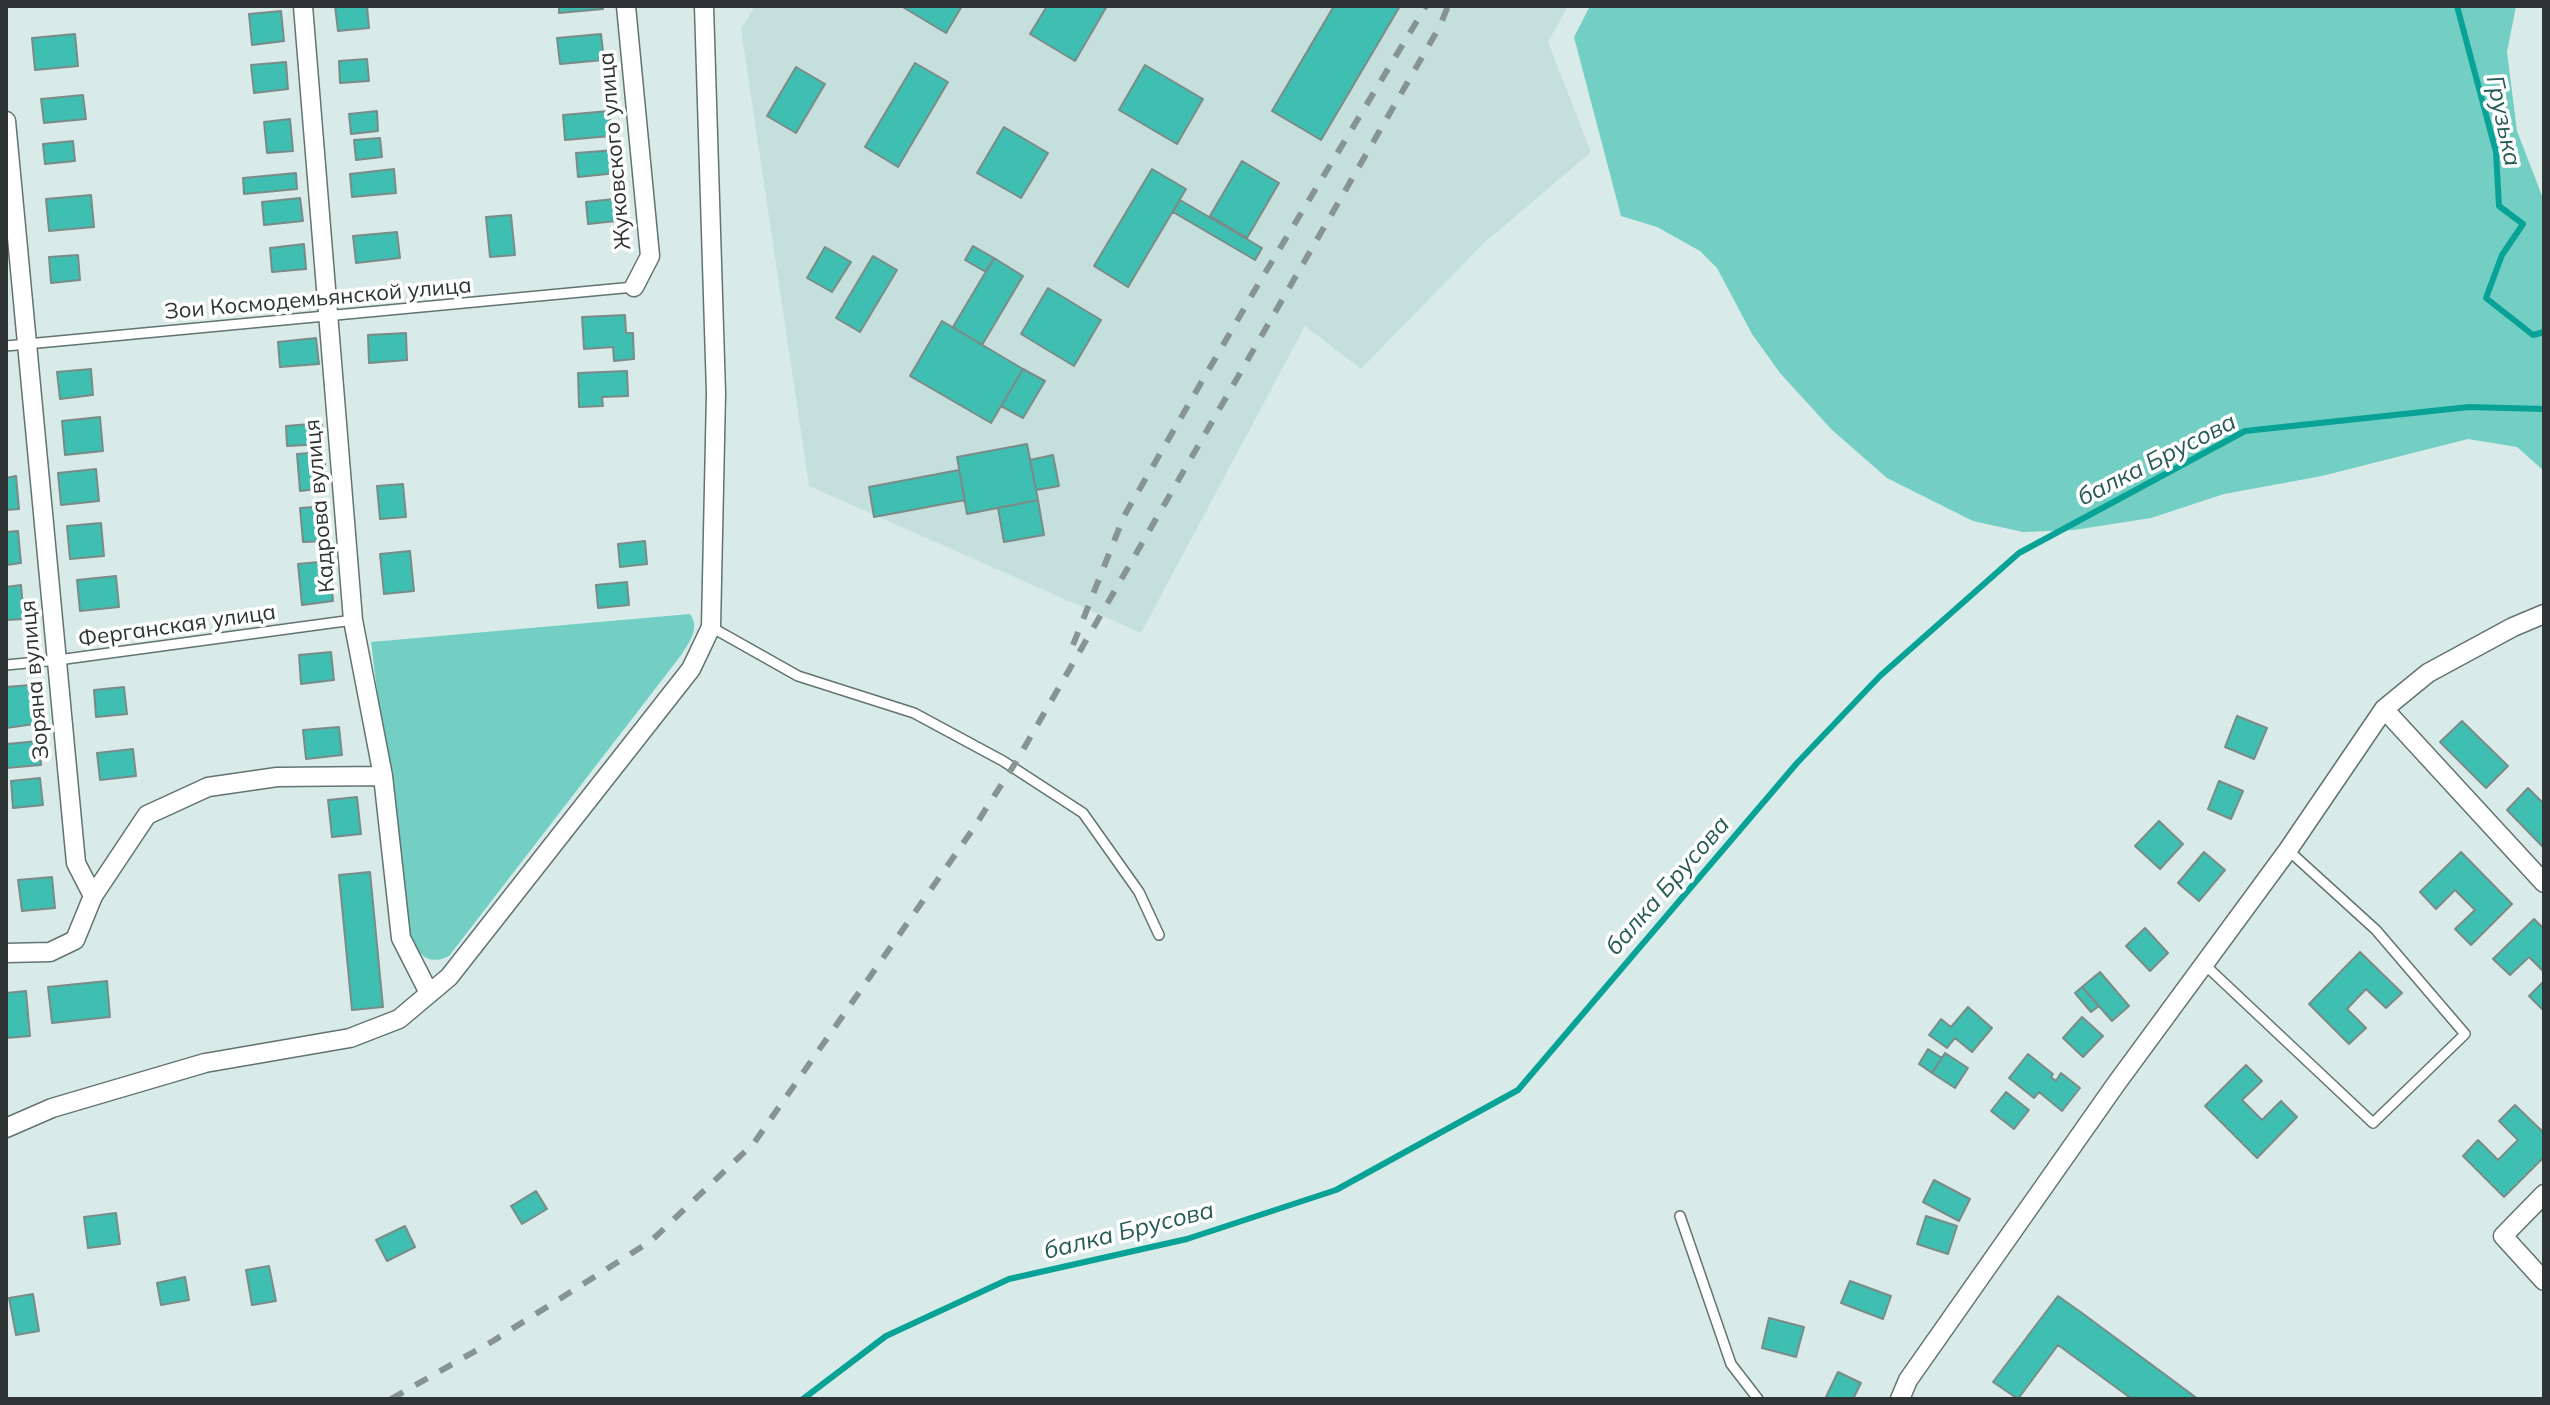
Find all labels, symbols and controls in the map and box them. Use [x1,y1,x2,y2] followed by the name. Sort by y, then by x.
[593,51,637,251] street label: Жуковского улица
[2479,73,2527,169] water label: Грузька
[163,272,473,326] street label: Зои Космодемьянской улица
[2073,408,2241,512] water label: балка Брусова
[299,418,341,594] street label: Кадрова вулиця
[15,599,55,761] street label: Зоряна вулиця
[76,599,278,653] street label: Ферганская улица
[1600,811,1736,961] water label: балка Брусова
[1041,1196,1217,1266] water label: балка Брусова

